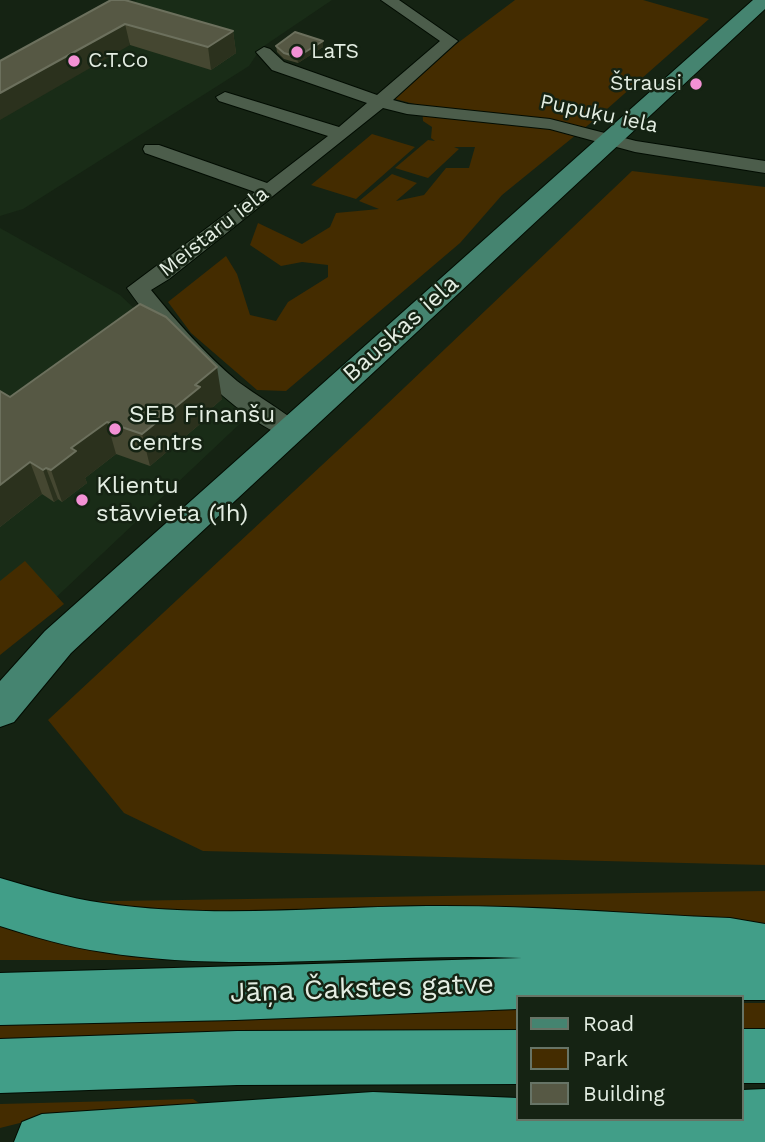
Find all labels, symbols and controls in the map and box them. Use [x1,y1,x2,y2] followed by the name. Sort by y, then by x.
[311,39,359,65] place label: LaTS
[289,44,305,60] marker: LaTS
[88,48,148,74] place label: C.T.Co
[66,53,82,69] marker: C.T.Co
[610,71,682,97] place label: Štrausi
[688,76,704,92] marker: Štrausi
[538,89,660,139] street label: Pupuķu iela
[154,181,274,283] street label: Meistaru iela
[337,270,465,388] street label: Bauskas iela
[129,401,275,457] place label: SEB Finanšu centrs
[107,421,123,437] marker: SEB Finanšu centrs
[96,472,248,528] place label: Klientu stāvvieta (1h)
[74,492,90,508] marker: Klientu stāvvieta (1h)
[229,968,495,1010] street label: Jāņa Čakstes gatve
[516,995,744,1121] legend
[583,1011,634,1036] text: Road
[583,1046,628,1071] text: Park
[583,1081,665,1106] text: Building

